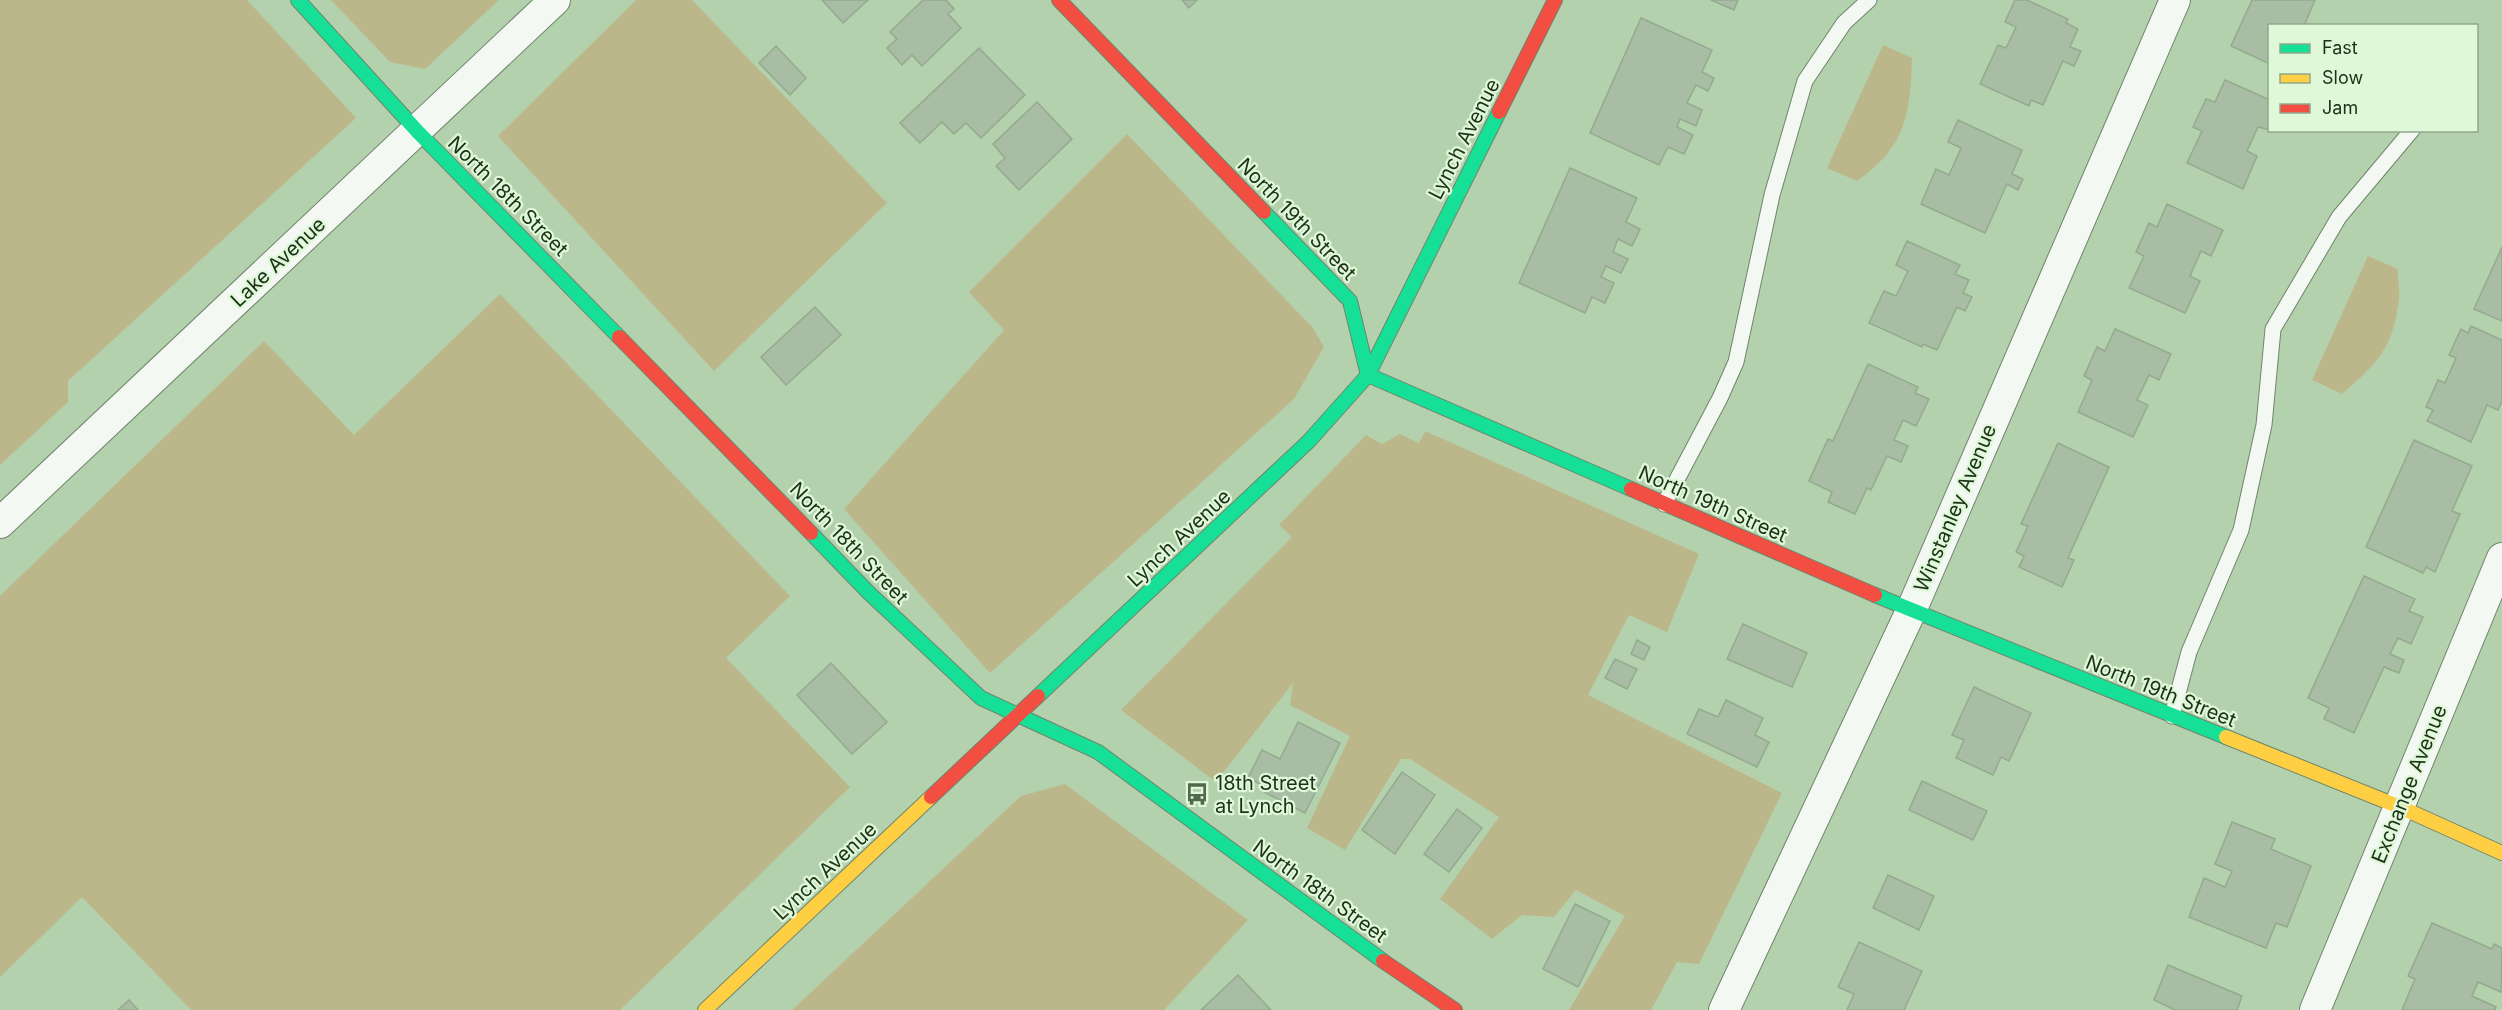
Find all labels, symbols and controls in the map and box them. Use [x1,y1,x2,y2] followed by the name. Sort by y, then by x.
[2268,24,2478,132] legend
[2322,37,2358,58] text: Fast
[2322,67,2363,88] text: Slow
[1423,75,1505,203] street label: Lynch Avenue
[2322,97,2358,118] text: Jam
[443,131,573,261] street label: North 18th Street
[1233,153,1362,285] street label: North 19th Street
[226,212,330,312] street label: Lake Avenue
[1909,421,2001,595] street label: Winstanley Avenue
[1635,460,1791,548] street label: North 19th Street
[785,477,913,609] street label: North 18th Street
[1122,484,1236,592] street label: Lynch Avenue
[2082,650,2240,732] street label: North 19th Street
[2366,701,2452,867] street label: Exchange Avenue
[1215,771,1316,818] place label: 18th Street at Lynch
[1184,781,1210,807] bus stop icon: 18th Street at Lynch
[768,817,882,925] street label: Lynch Avenue
[1248,834,1392,948] street label: North 18th Street

